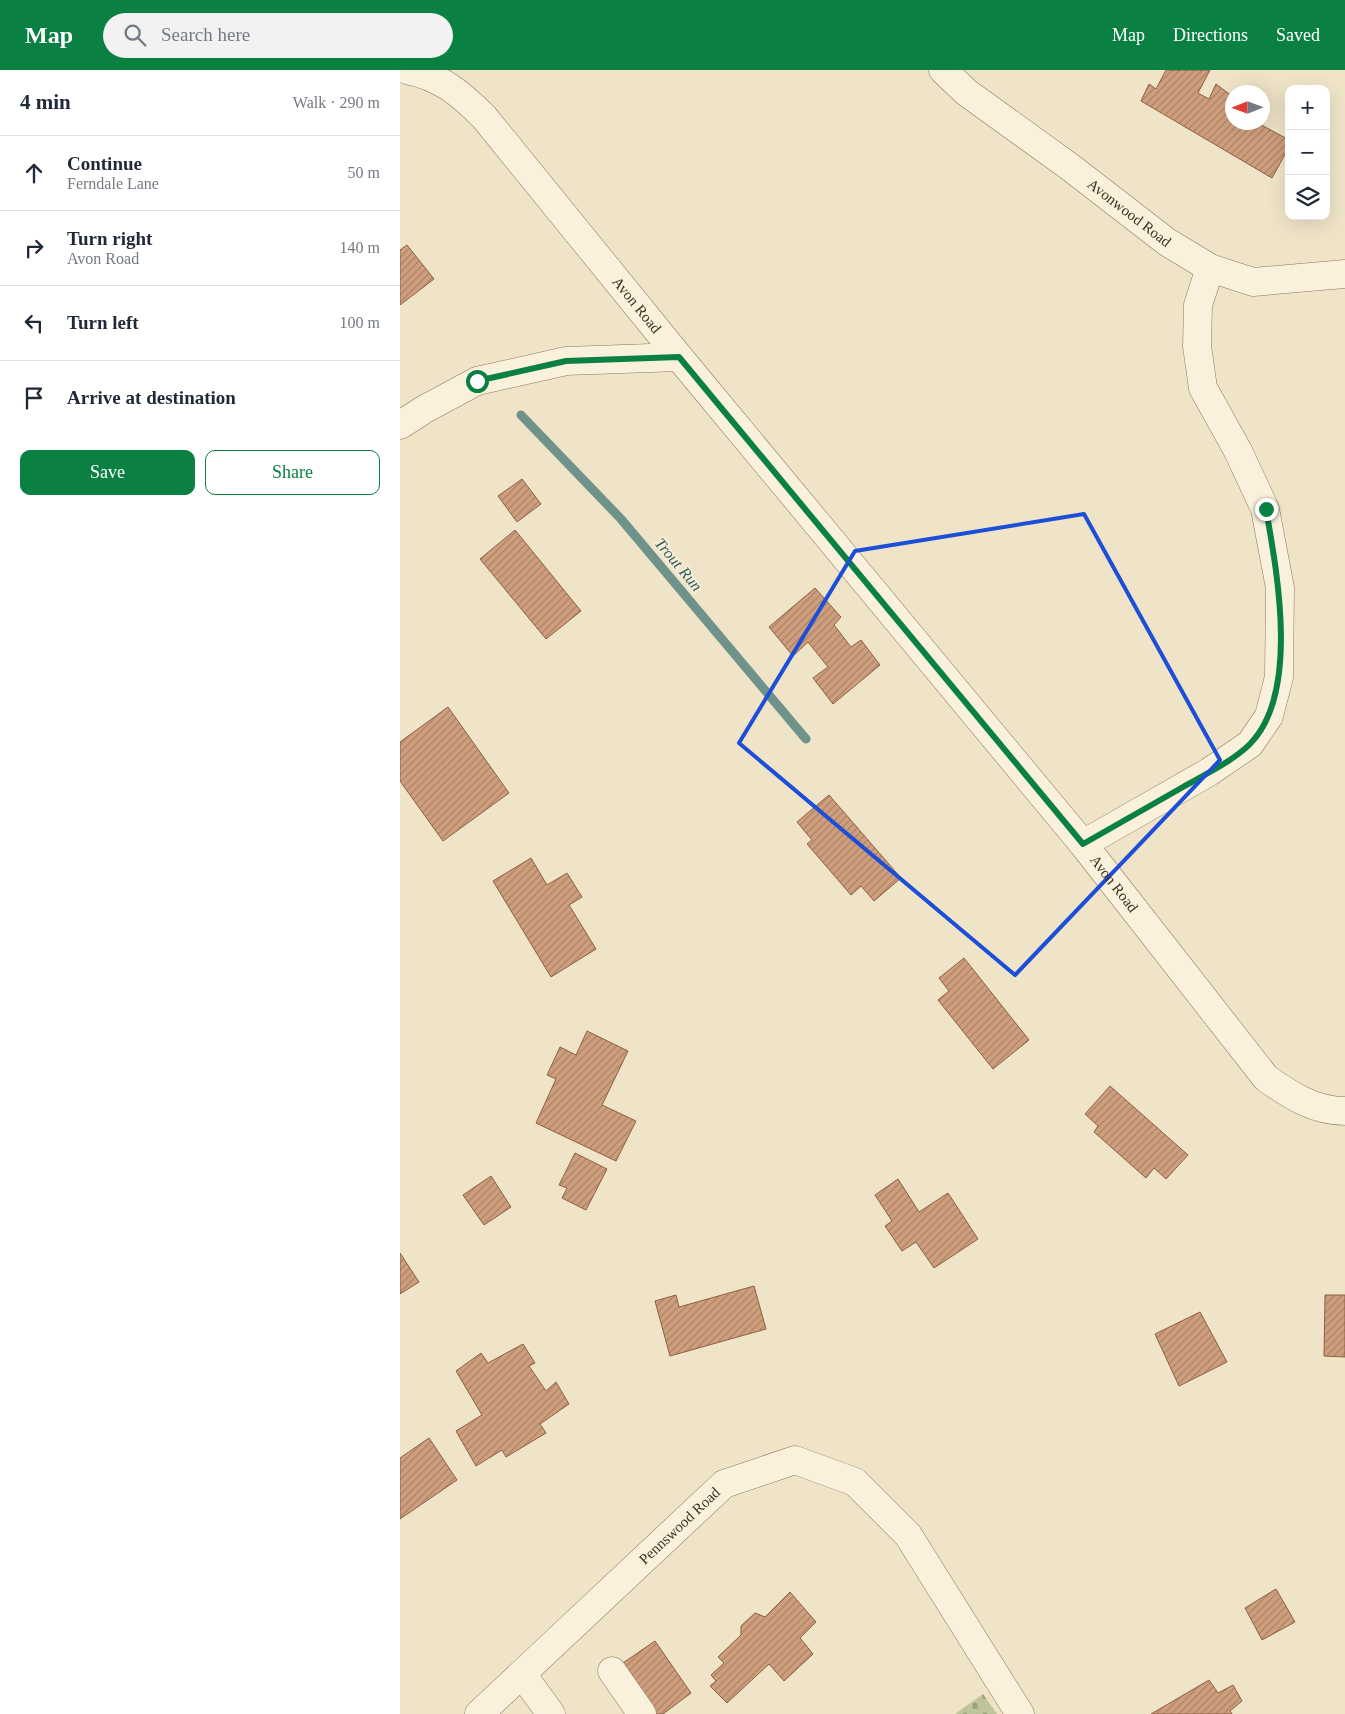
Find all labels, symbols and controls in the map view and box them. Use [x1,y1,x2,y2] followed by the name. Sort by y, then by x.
[103,13,453,58] search box
[121,21,149,49] icon: search
[25,22,73,48] text: Map
[161,24,250,45] text: Search here
[1112,25,1145,45] text: Map
[1173,25,1248,45] text: Directions
[1276,25,1320,45] text: Saved
[1225,85,1270,130] north arrow
[1285,85,1330,220] map controls
[1285,85,1330,130] button: +
[20,90,71,114] text: 4 min
[293,94,380,111] text: Walk · 290 m
[1285,130,1330,175] button: −
[67,153,142,174] text: Continue
[20,159,48,187] icon: ahead
[348,164,380,181] text: 50 m
[67,175,159,192] text: Ferndale Lane
[1285,175,1330,220] button: layers
[1084,176,1175,250] street label: Avonwood Road
[67,228,152,249] text: Turn right
[20,234,48,262] icon: right
[340,239,380,256] text: 140 m
[67,250,139,267] text: Avon Road
[609,274,665,337] street label: Avon Road
[20,309,48,337] icon: left
[67,312,139,333] text: Turn left
[340,314,380,331] text: 100 m
[466,370,489,393] route start
[20,384,48,412] icon: arrive
[67,387,236,408] text: Arrive at destination
[20,450,195,495] button: Save
[205,450,380,495] button: Share
[1255,498,1278,521] route end
[652,534,706,594] water label: Trout Run
[1087,852,1141,916] street label: Avon Road
[636,1484,723,1567] street label: Pennswood Road

